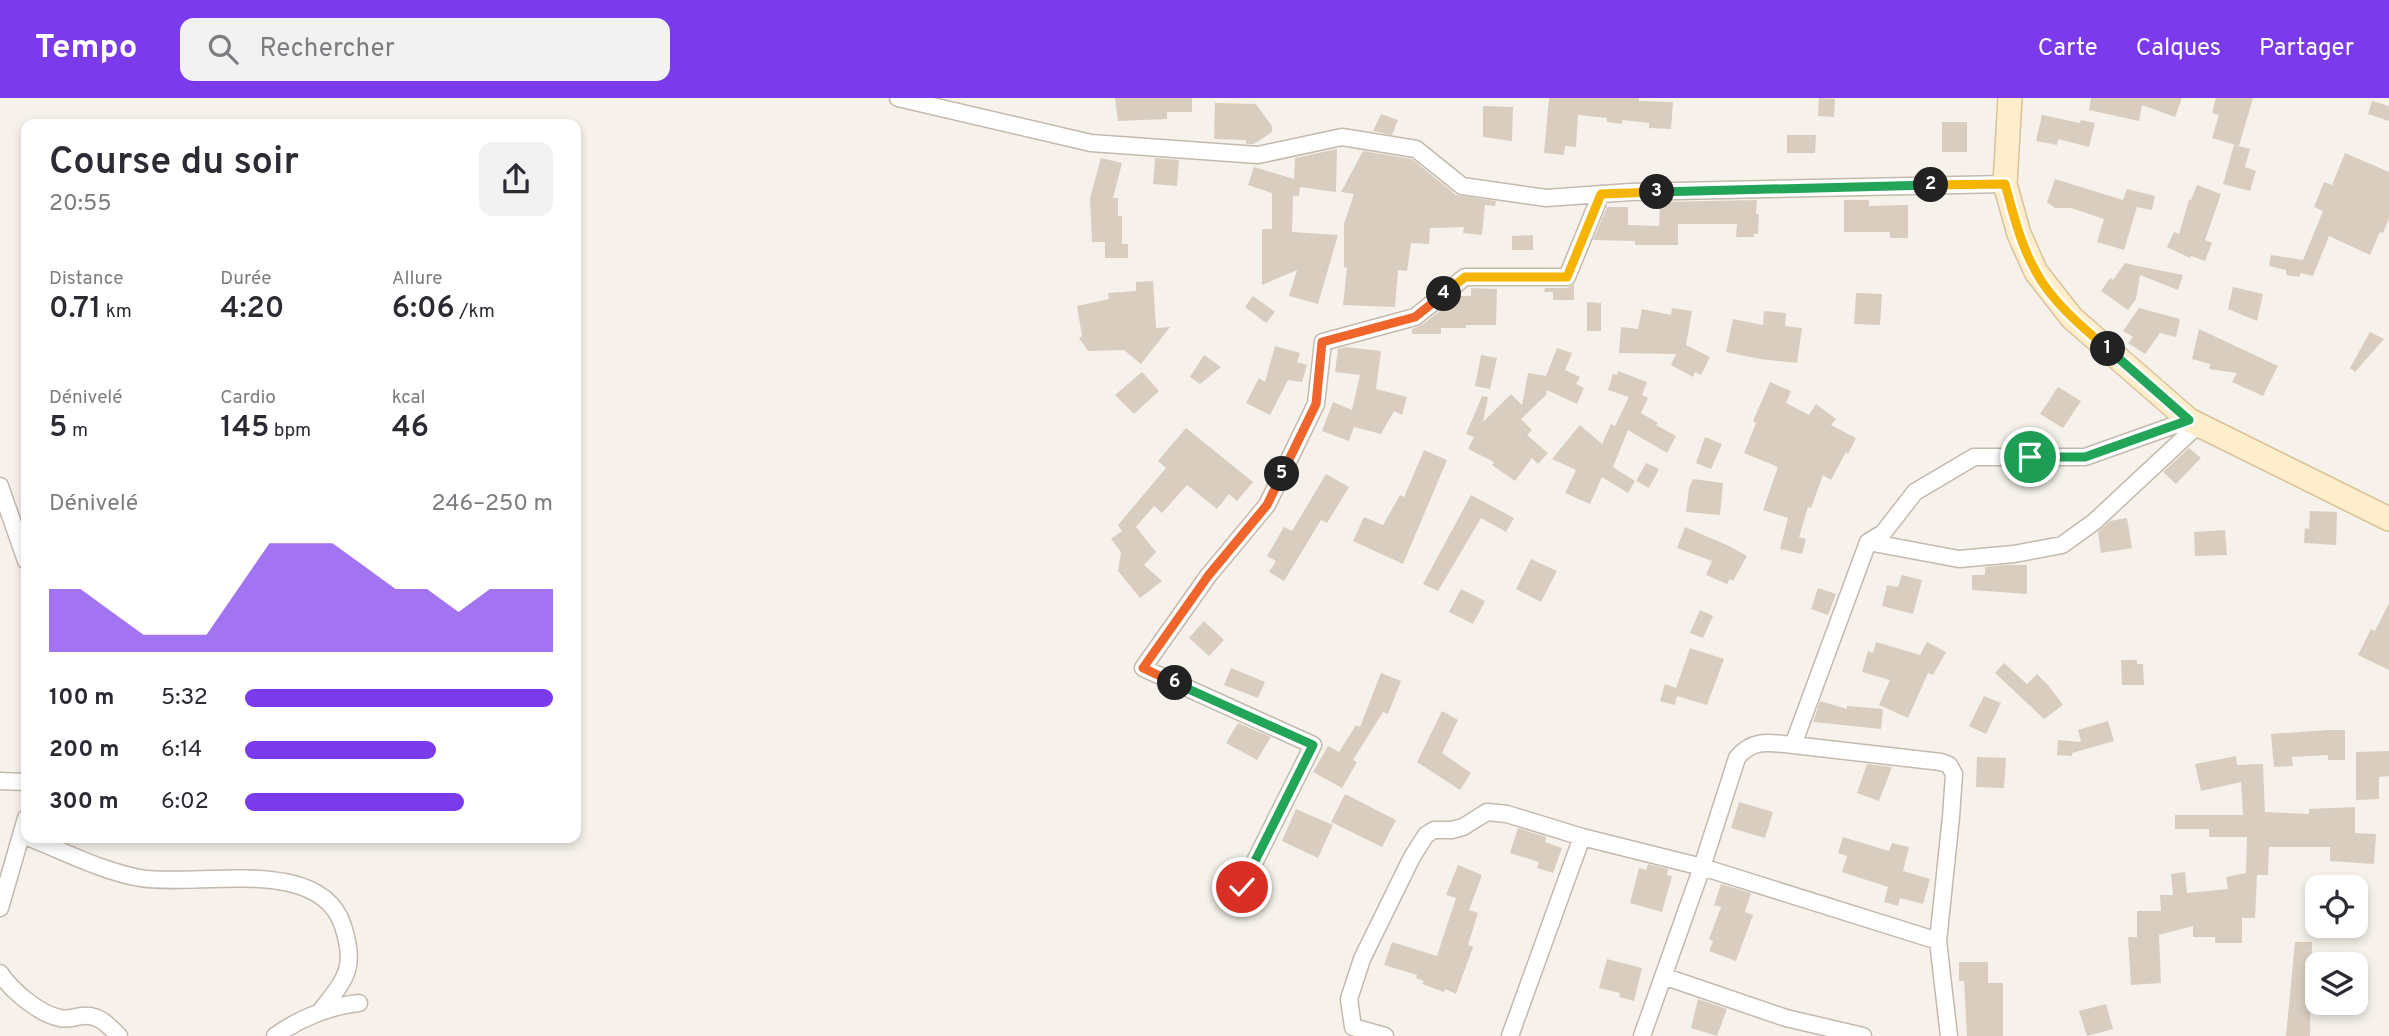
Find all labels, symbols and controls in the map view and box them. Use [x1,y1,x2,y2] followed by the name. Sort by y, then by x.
[180,18,670,81] search box
[35,28,138,70] text: Tempo
[204,30,242,68] icon: search
[260,33,395,66] text: Rechercher
[2038,34,2098,64] text: Carte
[2136,34,2221,64] text: Calques
[2259,34,2354,64] text: Partager
[49,139,299,188] text: Course du soir
[479,142,553,216] button: share
[1913,168,1948,202] pin: 2
[1925,172,1936,196] text: 2
[1640,174,1674,210] pin: 3
[1651,179,1662,203] text: 3
[49,190,112,219] text: 20:55
[49,267,124,291] text: Distance
[220,267,271,291] text: Durée
[392,267,442,291] text: Allure
[1426,276,1462,312] pin: 4
[1437,281,1450,305] text: 4
[49,291,101,328] text: 0.71
[220,291,284,328] text: 4:20
[392,291,455,328] text: 6:06
[101,300,132,324] text: km
[455,300,495,324] text: /km
[2090,331,2126,366] pin: 1
[2104,336,2111,360] text: 1
[49,386,123,410] text: Dénivelé
[220,386,276,410] text: Cardio
[392,386,425,410] text: kcal
[49,410,67,447] text: 5
[220,410,269,447] text: 145
[392,410,429,447] text: 46
[67,419,88,443] text: m
[269,419,311,443] text: bpm
[2000,427,2060,487] pin
[2011,438,2049,476] icon: arrive
[1264,456,1300,492] pin: 5
[1276,461,1287,485] text: 5
[49,490,138,519] text: Dénivelé
[431,490,553,519] text: 246–250 m
[1158,666,1192,700] pin: 6
[1169,670,1180,694] text: 6
[49,684,114,713] text: 100 m
[161,684,208,713] text: 5:32
[49,736,119,765] text: 200 m
[161,736,202,765] text: 6:14
[49,788,119,817] text: 300 m
[161,788,209,817] text: 6:02
[1212,857,1272,917] pin
[1223,868,1261,906] icon: check
[2305,875,2368,1015] map controls
[2305,875,2368,938] button: locate
[2305,952,2368,1015] button: layers

